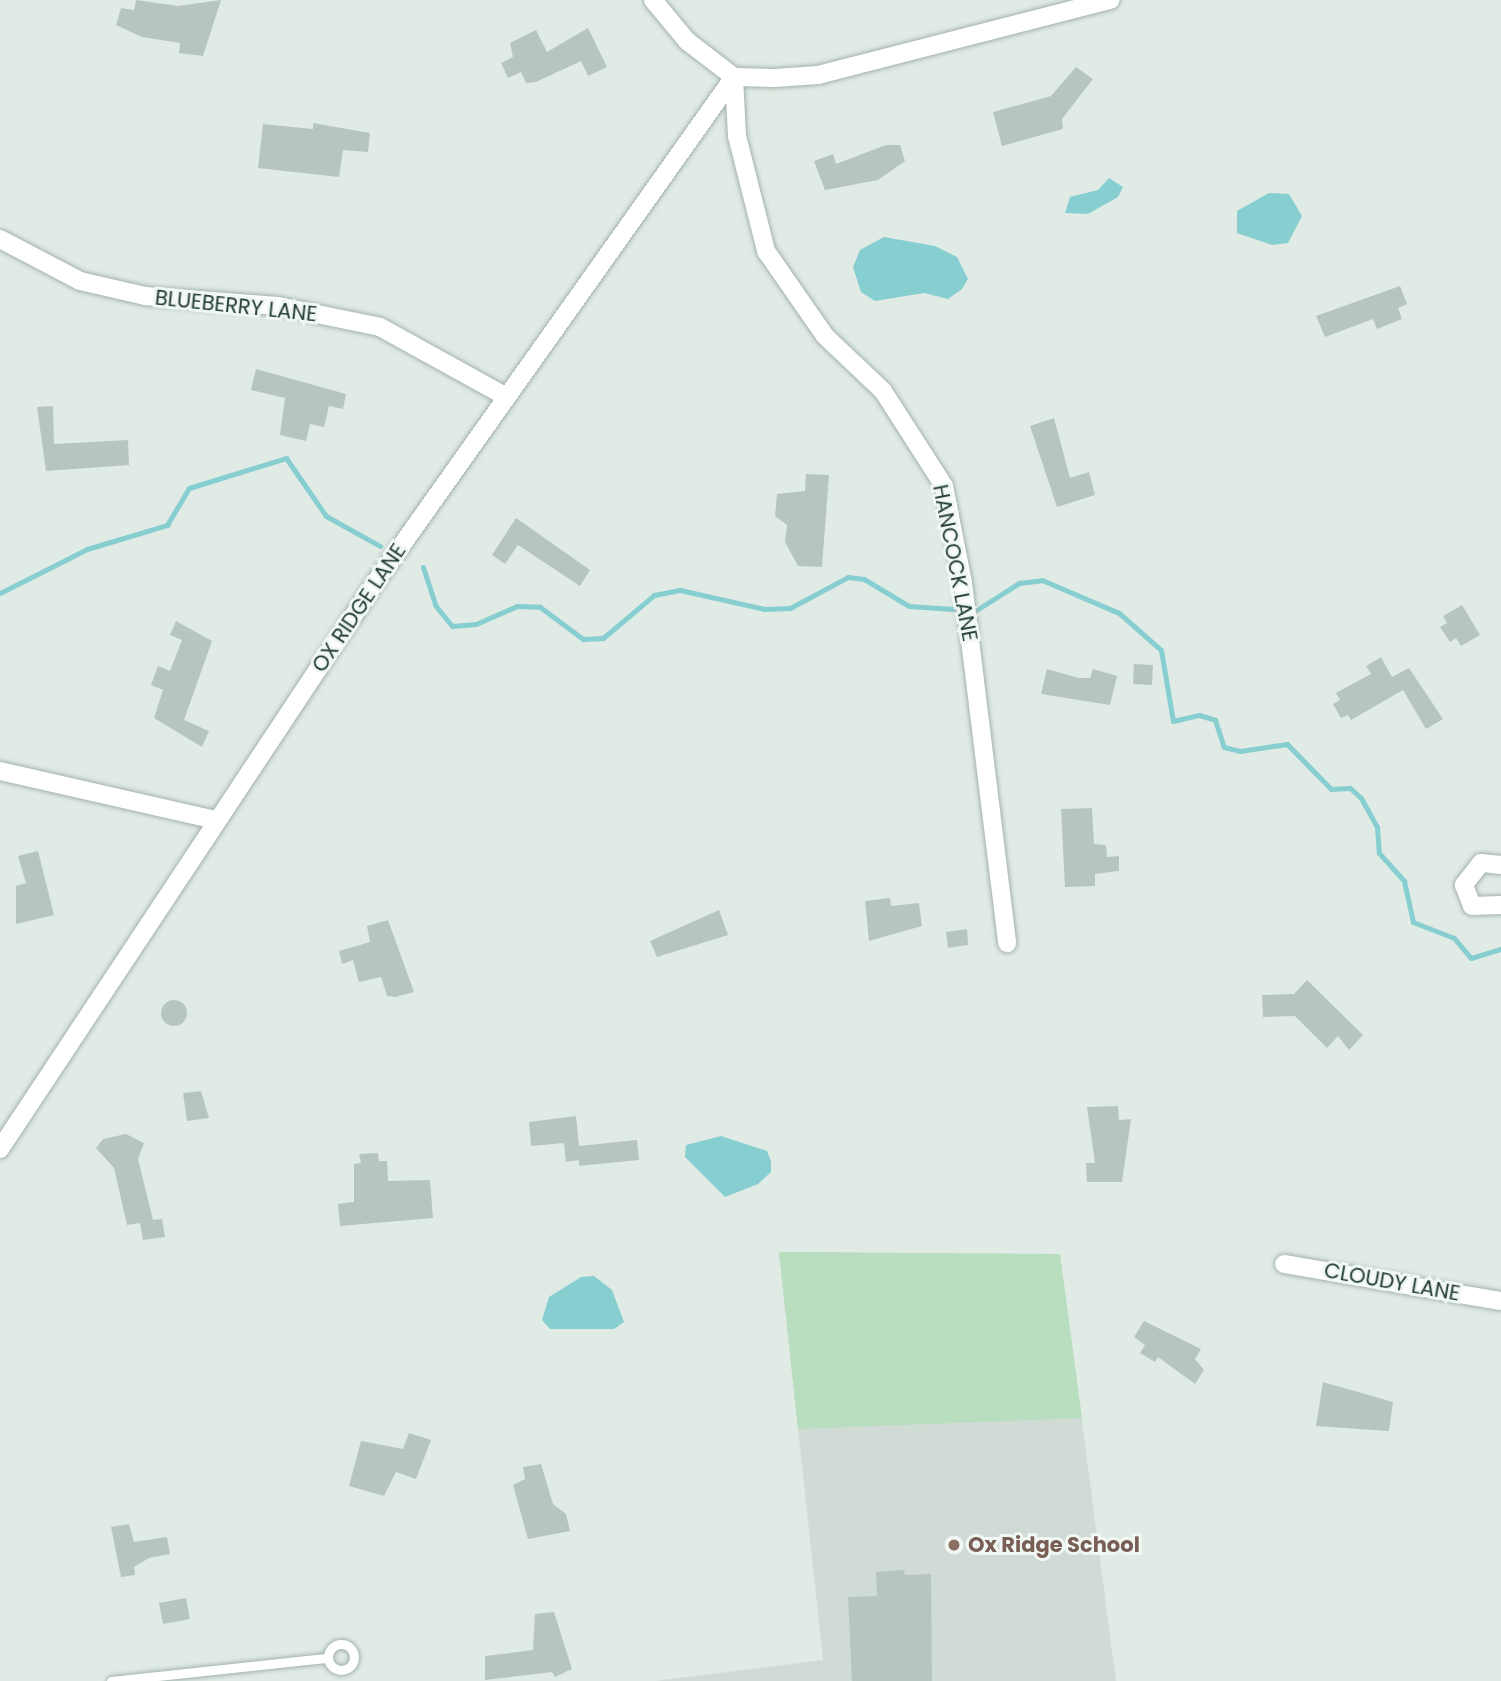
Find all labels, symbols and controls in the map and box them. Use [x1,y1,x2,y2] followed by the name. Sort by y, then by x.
[154,285,318,327] street label: BLUEBERRY LANE
[927,482,983,644] street label: HANCOCK LANE
[307,539,411,677] street label: OX RIDGE LANE
[1322,1258,1462,1306] street label: CLOUDY LANE
[968,1532,1140,1558] place label: Ox Ridge School
[946,1537,962,1553] marker: Ox Ridge School

